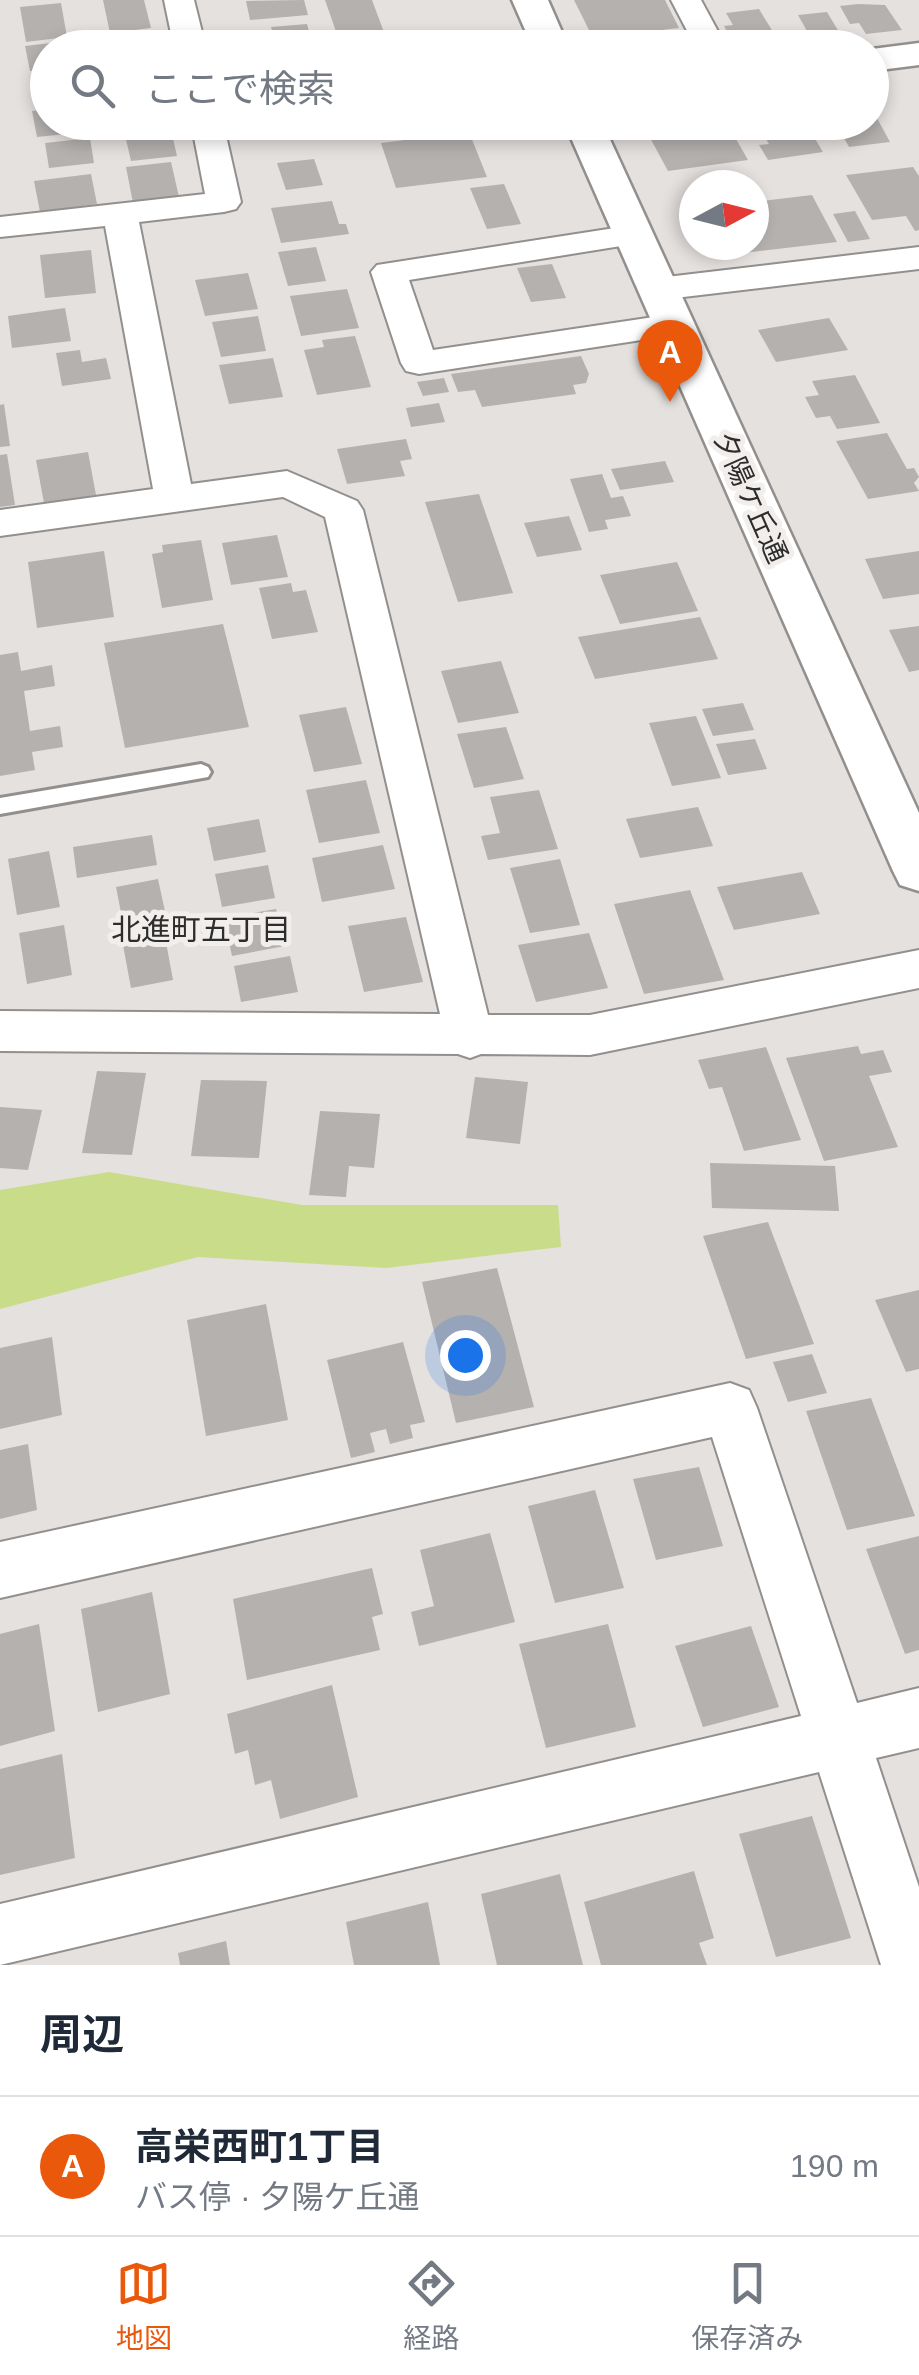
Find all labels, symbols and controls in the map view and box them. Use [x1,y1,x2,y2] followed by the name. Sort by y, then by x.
[30,30,889,140] search box
[65,58,120,113] icon: search
[145,68,335,110] text: ここで検索
[679,170,769,260] north arrow
[638,320,702,402] pin: A
[708,427,793,567] street label: 夕陽ケ丘通
[111,913,291,946] district label: 北進町五丁目
[440,1330,491,1381] your location
[40,2011,124,2058] text: 周辺
[135,2126,384,2168] text: 高栄西町1丁目
[61,2148,84,2184] text: A
[790,2148,879,2184] text: 190 m
[135,2179,419,2215] text: バス停 · 夕陽ケ丘通
[116,2256,172,2356] tab: 地図
[403,2256,459,2356] tab: 経路
[691,2256,803,2356] tab: 保存済み

